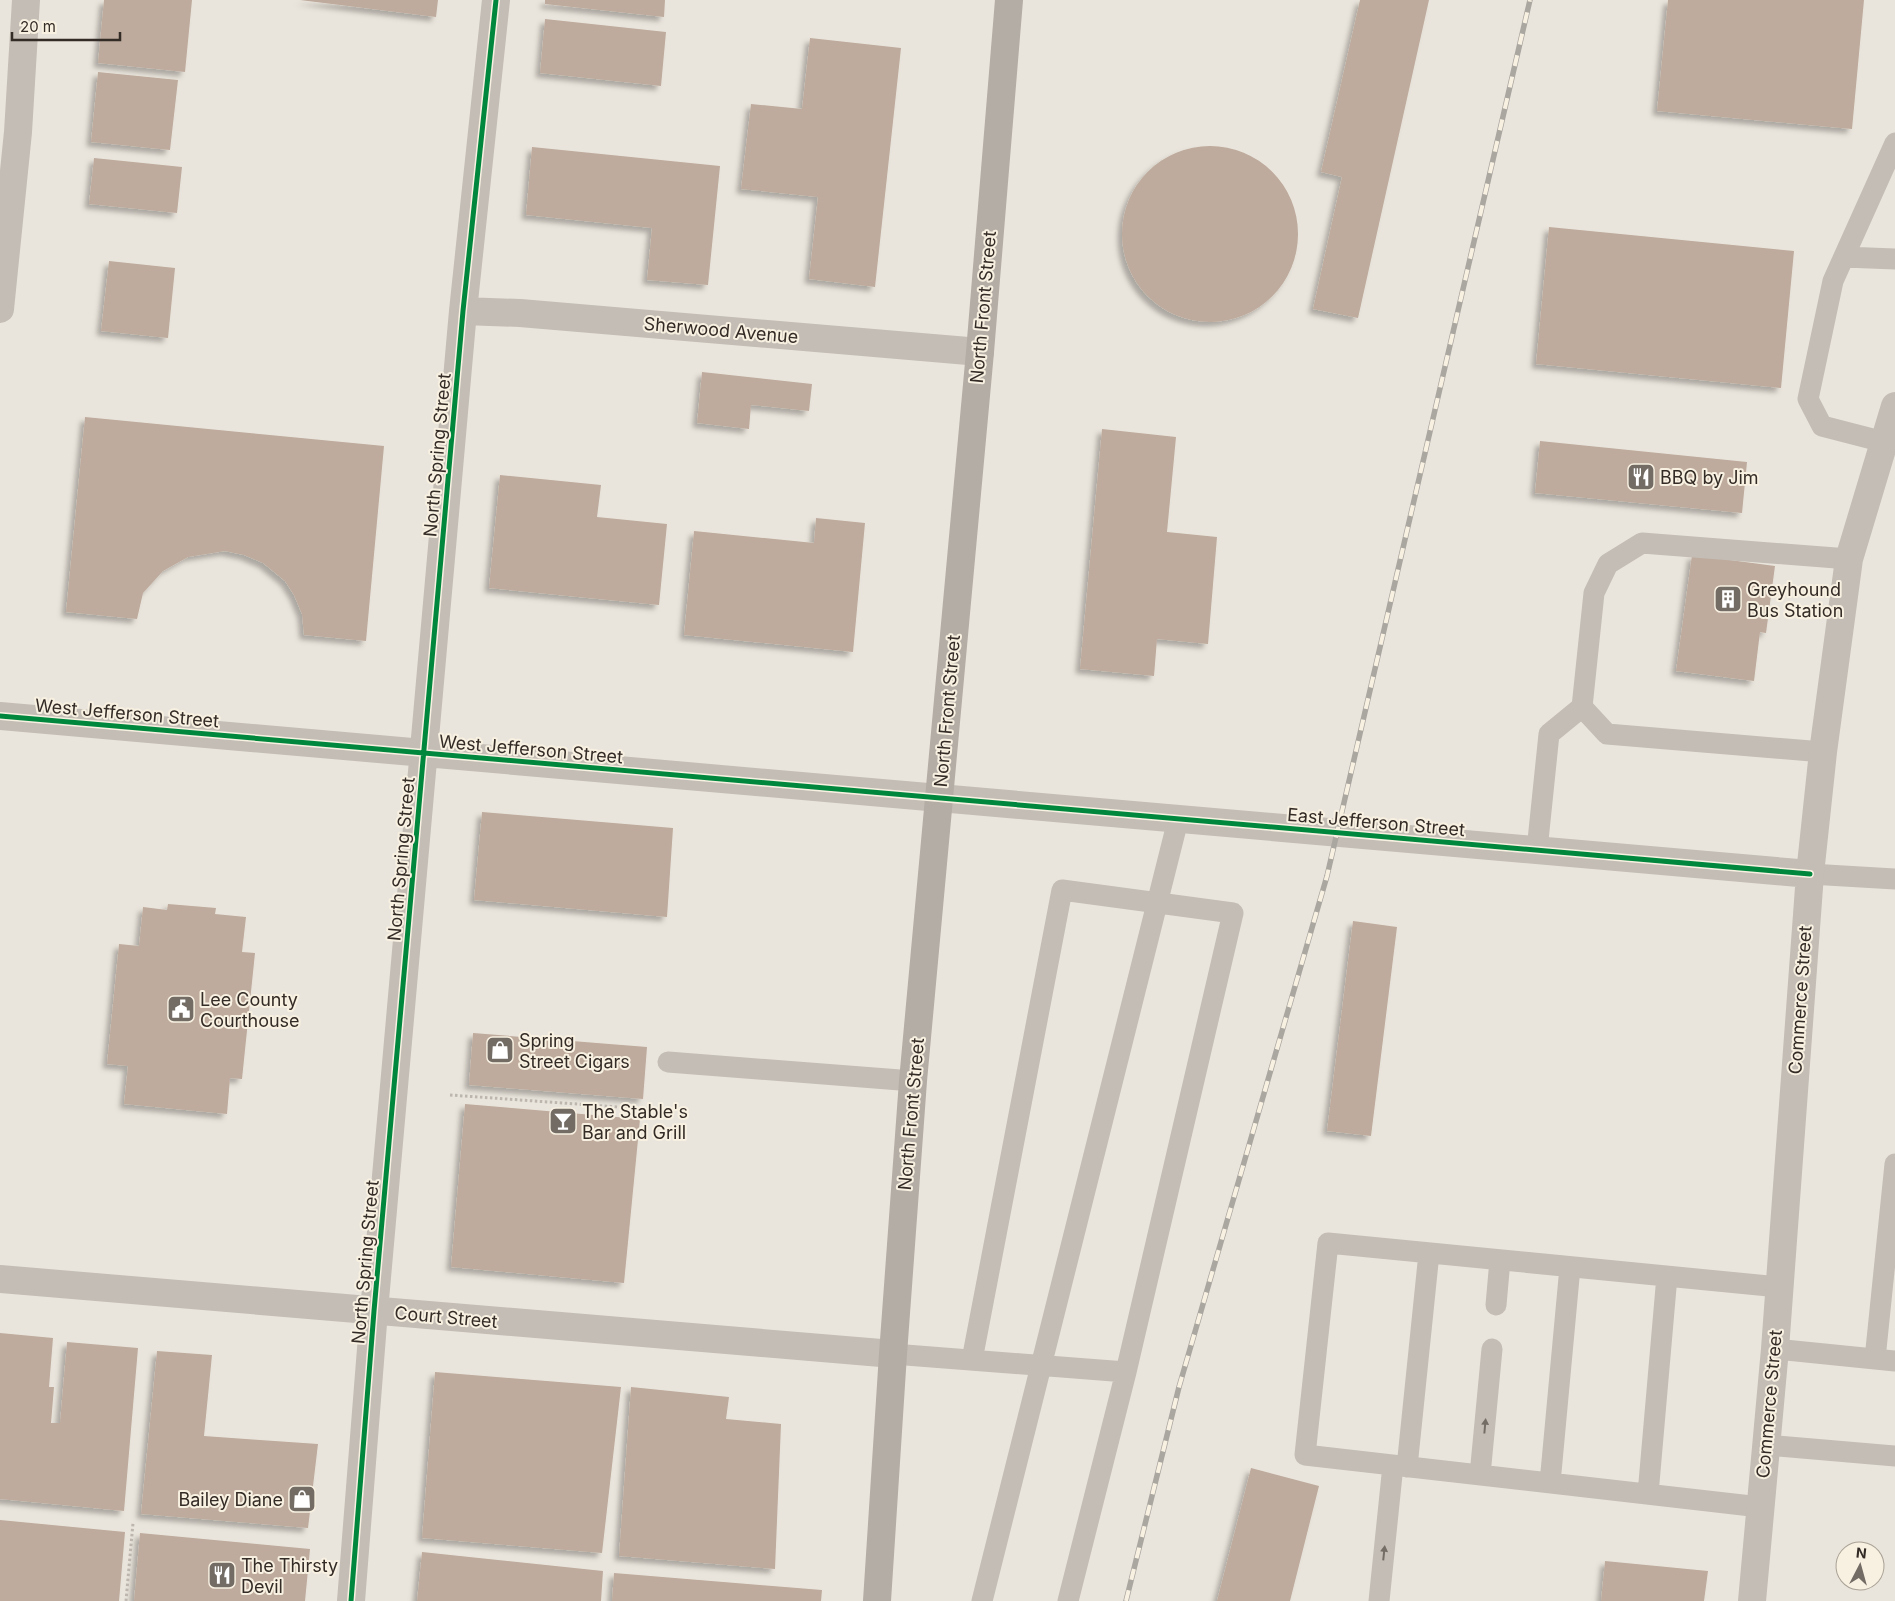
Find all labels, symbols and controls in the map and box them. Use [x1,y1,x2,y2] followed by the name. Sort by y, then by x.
[12,10,120,42] scale bar
[20,17,56,36] text: 20 m
[966,230,1000,384] street label: North Front Street
[643,313,799,347] street label: Sherwood Avenue
[419,372,455,538] street label: North Spring Street
[1626,462,1656,492] restaurant icon: BBQ by Jim
[1660,467,1759,488] place label: BBQ by Jim
[1747,579,1843,621] place label: Greyhound Bus Station
[1713,584,1743,614] building icon: Greyhound Bus Station
[930,634,964,788] street label: North Front Street
[34,694,220,732] street label: West Jefferson Street
[438,730,624,768] street label: West Jefferson Street
[383,776,419,942] street label: North Spring Street
[1286,804,1466,840] street label: East Jefferson Street
[1784,925,1816,1075] street label: Commerce Street
[200,989,300,1031] place label: Lee County Courthouse
[166,994,196,1024] public building icon: Lee County Courthouse
[519,1030,630,1072] place label: Spring Street Cigars
[485,1035,515,1065] shop icon: Spring Street Cigars
[894,1037,928,1191] street label: North Front Street
[582,1101,688,1143] place label: The Stable's Bar and Grill
[548,1106,578,1136] bar icon: The Stable's Bar and Grill
[347,1179,383,1345] street label: North Spring Street
[394,1302,499,1332] street label: Court Street
[1752,1329,1786,1479] street label: Commerce Street
[1481,1418,1489,1434] one-way arrow
[287,1484,317,1514] shop icon: Bailey Diane
[178,1489,283,1510] place label: Bailey Diane
[1835,1541,1885,1591] north arrow
[1380,1544,1388,1560] one-way arrow
[1855,1544,1868,1562] text: N
[241,1555,338,1597] place label: The Thirsty Devil
[207,1560,237,1590] restaurant icon: The Thirsty Devil

